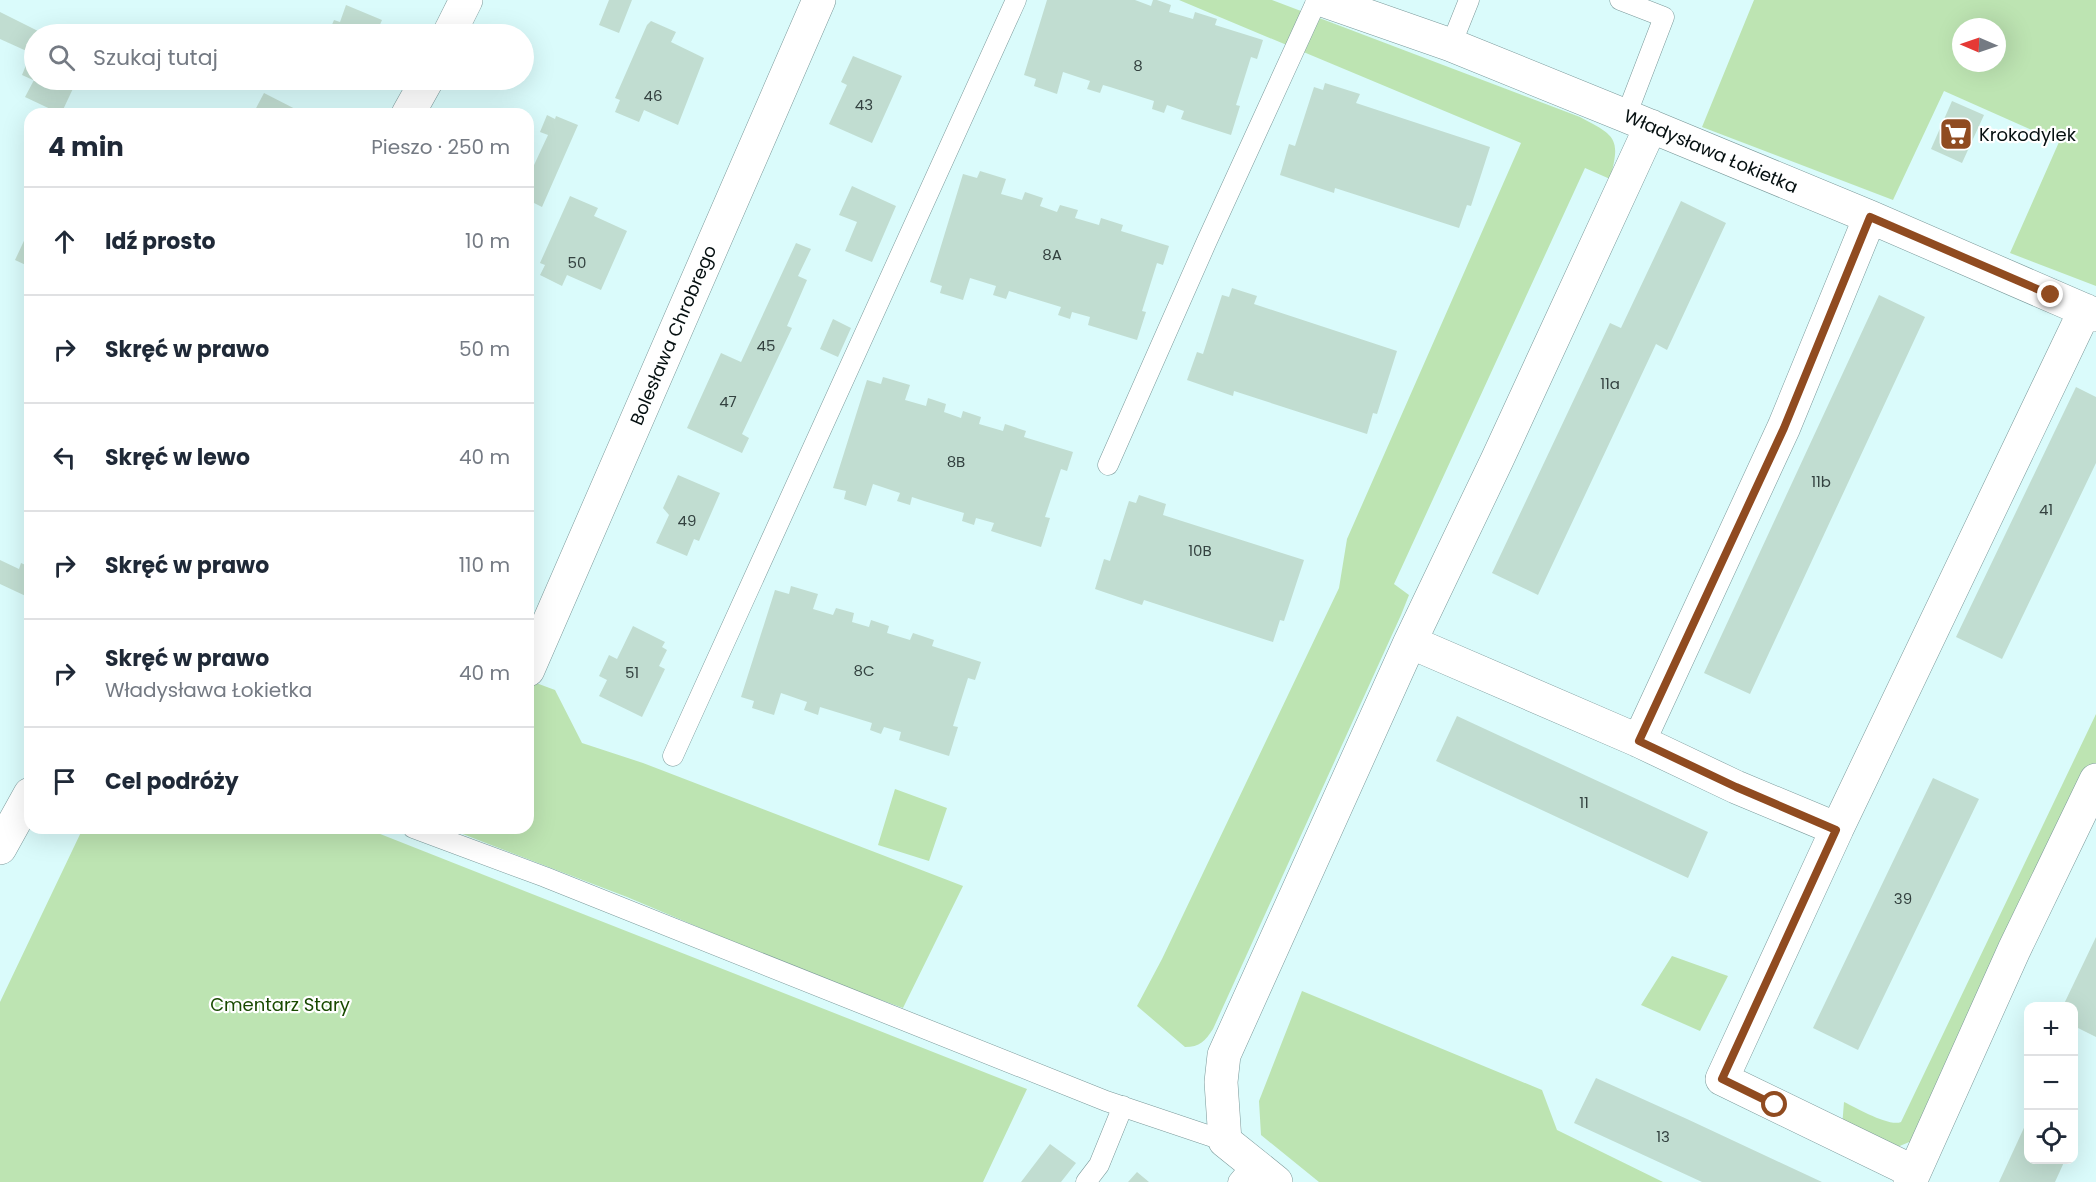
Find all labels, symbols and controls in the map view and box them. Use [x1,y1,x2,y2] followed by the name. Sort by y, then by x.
[1952,18,2006,72] north arrow
[24,24,534,90] search box
[45,41,78,74] icon: search
[93,42,218,73] text: Szukaj tutaj
[1133,55,1143,76] house number: 8
[644,85,662,106] house number: 46
[855,94,873,115] house number: 43
[1620,103,1802,199] street label: Władysława Łokietka
[1938,116,1974,152] supermarket icon: Krokodylek
[1979,122,2077,147] place label: Krokodylek
[48,129,124,165] text: 4 min
[371,133,510,161] text: Pieszo · 250 m
[48,225,81,258] icon: ahead
[105,226,216,257] text: Idź prosto
[465,227,510,255] text: 10 m
[624,241,722,429] street label: Bolesława Chrobrego
[1042,244,1062,265] house number: 8A
[568,252,586,273] house number: 50
[2037,281,2063,307] route end
[48,333,81,366] icon: right
[105,334,269,365] text: Skręć w prawo
[459,335,510,363] text: 50 m
[757,335,775,356] house number: 45
[1600,373,1620,394] house number: 11a
[719,391,737,412] house number: 47
[48,441,81,474] icon: left
[105,442,250,473] text: Skręć w lewo
[459,443,510,471] text: 40 m
[947,451,965,472] house number: 8B
[1811,471,1831,492] house number: 11b
[2039,499,2053,520] house number: 41
[678,510,696,531] house number: 49
[1188,540,1212,561] house number: 10B
[48,549,81,582] icon: right
[105,550,269,581] text: Skręć w prawo
[459,551,510,579] text: 110 m
[105,643,269,674] text: Skręć w prawo
[48,657,81,690] icon: right
[459,659,510,687] text: 40 m
[853,660,875,681] house number: 8C
[625,662,639,683] house number: 51
[105,676,312,704] text: Władysława Łokietka
[48,765,81,798] icon: arrive
[105,766,239,797] text: Cel podróży
[1579,792,1589,813] house number: 11
[1894,888,1912,909] house number: 39
[210,992,350,1017] park label: Cmentarz Stary
[2024,1002,2078,1164] map controls
[2024,1002,2078,1056] button: +
[2024,1056,2078,1110] button: −
[1761,1091,1787,1117] route start
[2024,1110,2078,1164] button: locate
[1656,1126,1670,1147] house number: 13

